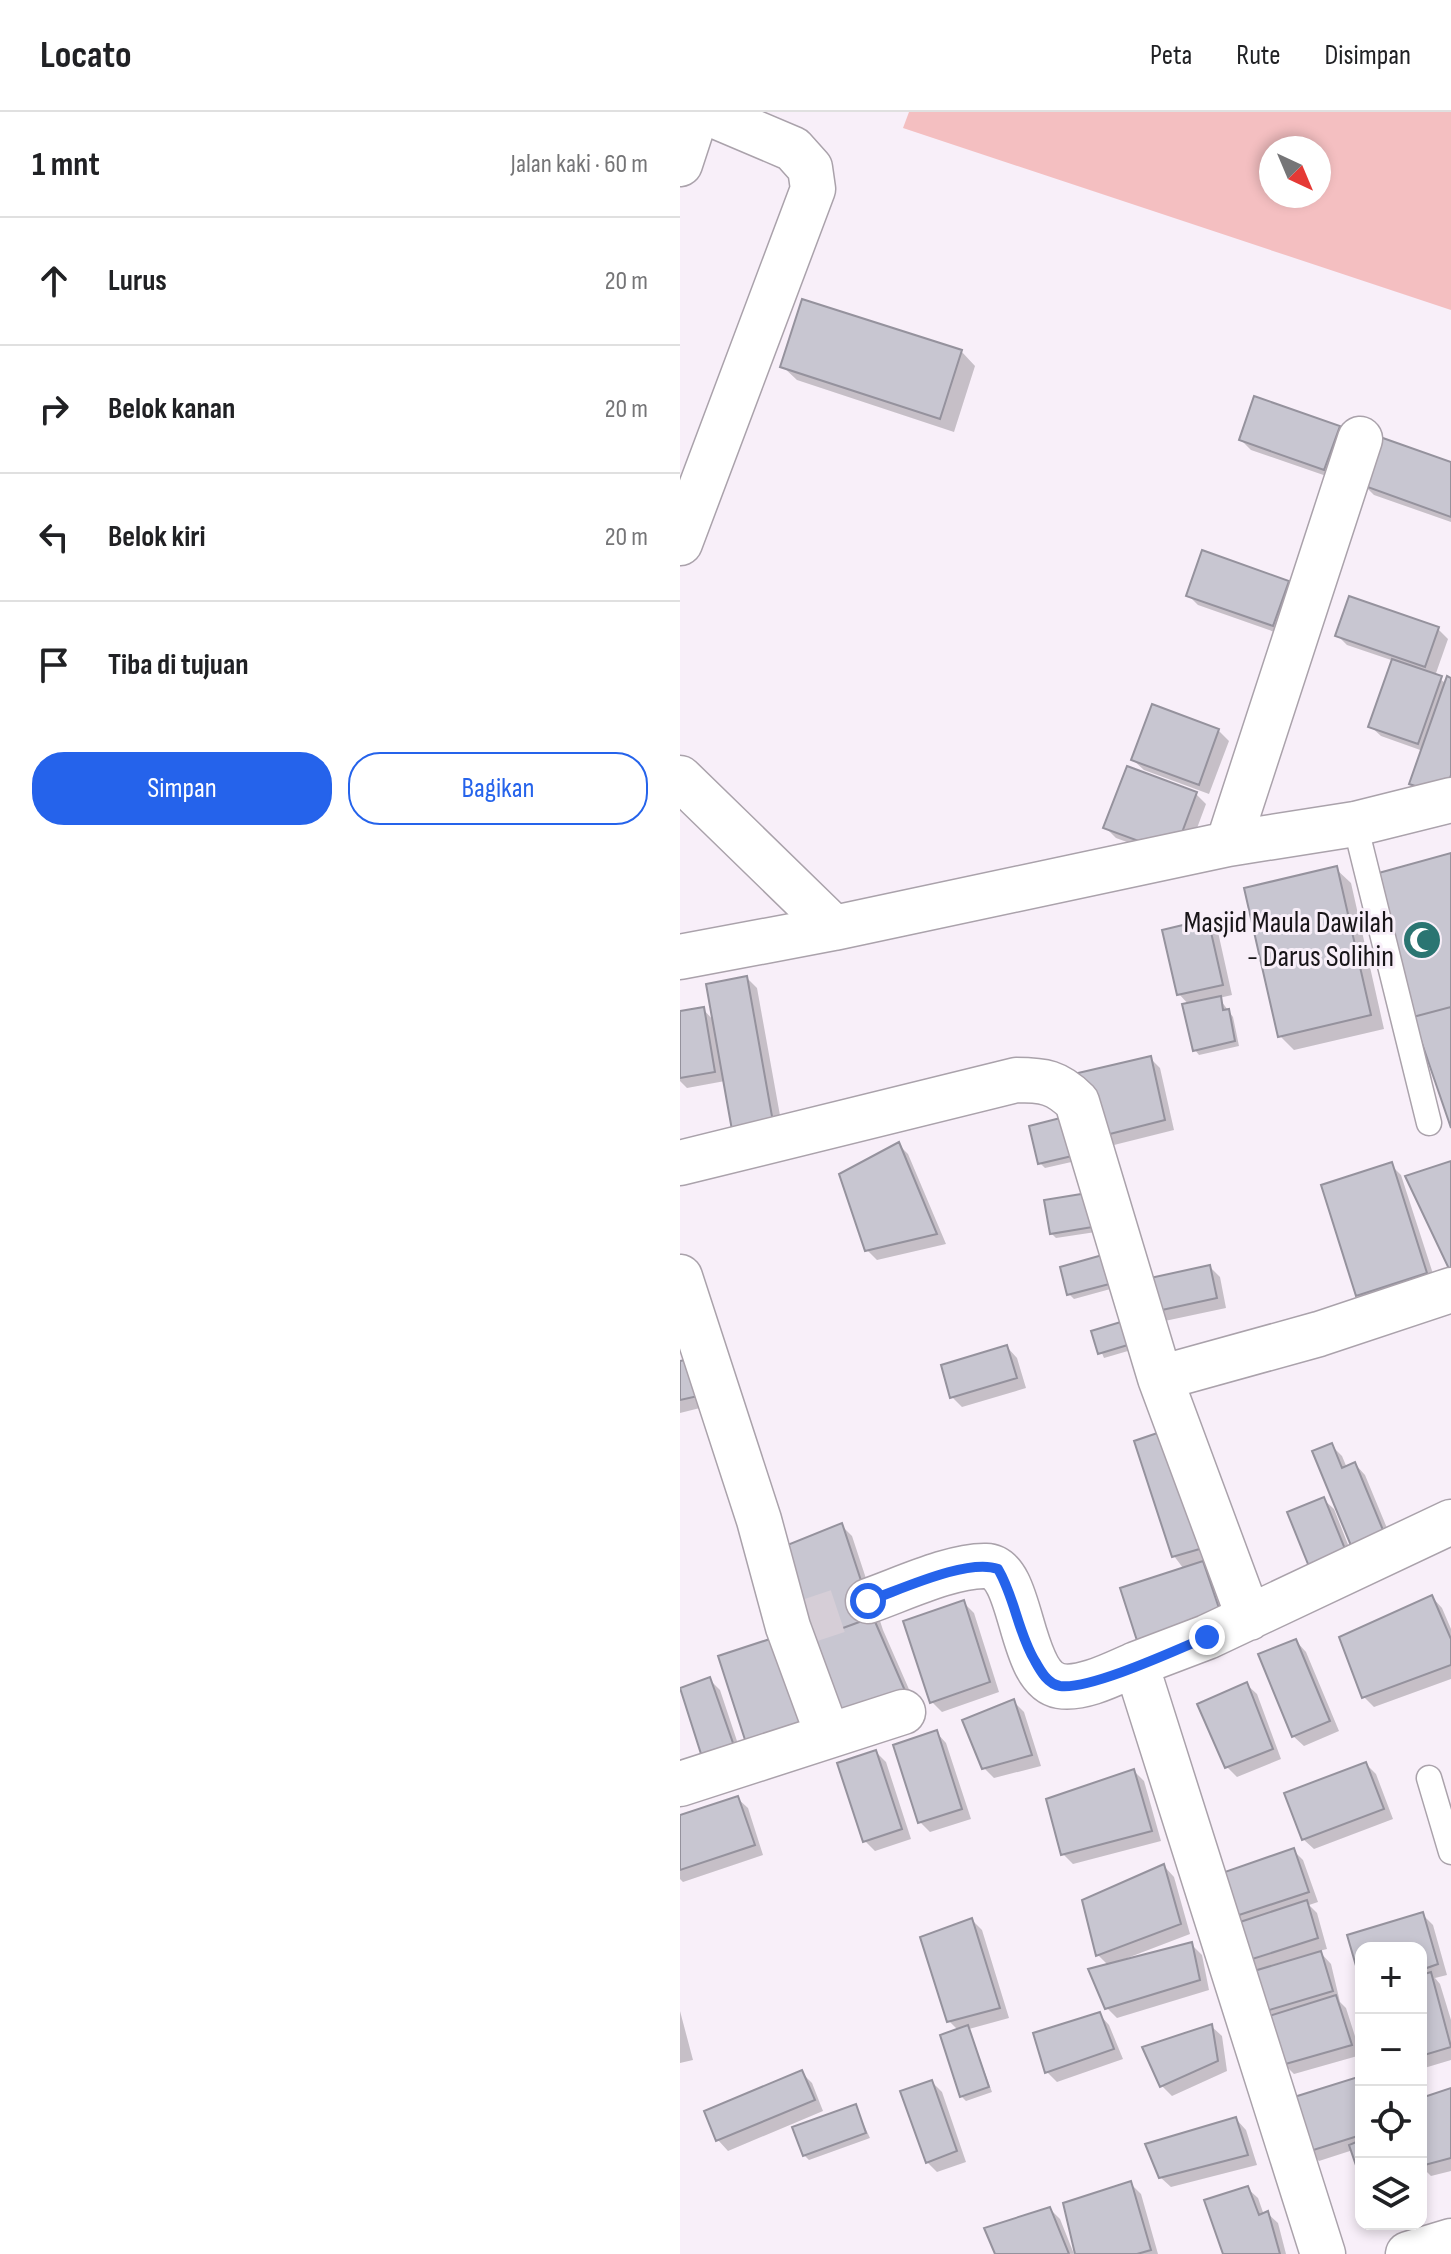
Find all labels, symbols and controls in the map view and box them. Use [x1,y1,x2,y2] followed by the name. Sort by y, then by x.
[40,33,131,78] text: Locato
[1150,39,1192,72] text: Peta
[1236,39,1280,72] text: Rute
[1324,39,1411,72] text: Disimpan
[1259,136,1331,208] north arrow
[32,144,100,185] text: 1 mnt
[511,149,648,180] text: Jalan kaki · 60 m
[32,259,76,303] icon: ahead
[108,263,167,299] text: Lurus
[605,266,648,297] text: 20 m
[32,387,76,431] icon: right
[108,391,235,427] text: Belok kanan
[605,394,648,425] text: 20 m
[32,515,76,559] icon: left
[108,519,206,555] text: Belok kiri
[605,522,648,553] text: 20 m
[32,643,76,687] icon: arrive
[108,647,249,683] text: Tiba di tujuan
[32,752,332,825] button: Simpan
[348,752,648,825] button: Bagikan
[1183,905,1394,975] place label: Masjid Maula Dawilah - Darus Solihin
[1401,919,1443,961] mosque icon: Masjid Maula Dawilah - Darus Solihin
[850,1583,886,1619] route start
[1189,1619,1225,1655] route end
[1355,1942,1427,2230] map controls
[1355,1942,1427,2014] button: +
[1355,2014,1427,2086] button: −
[1355,2086,1427,2158] button: locate
[1355,2158,1427,2230] button: layers

